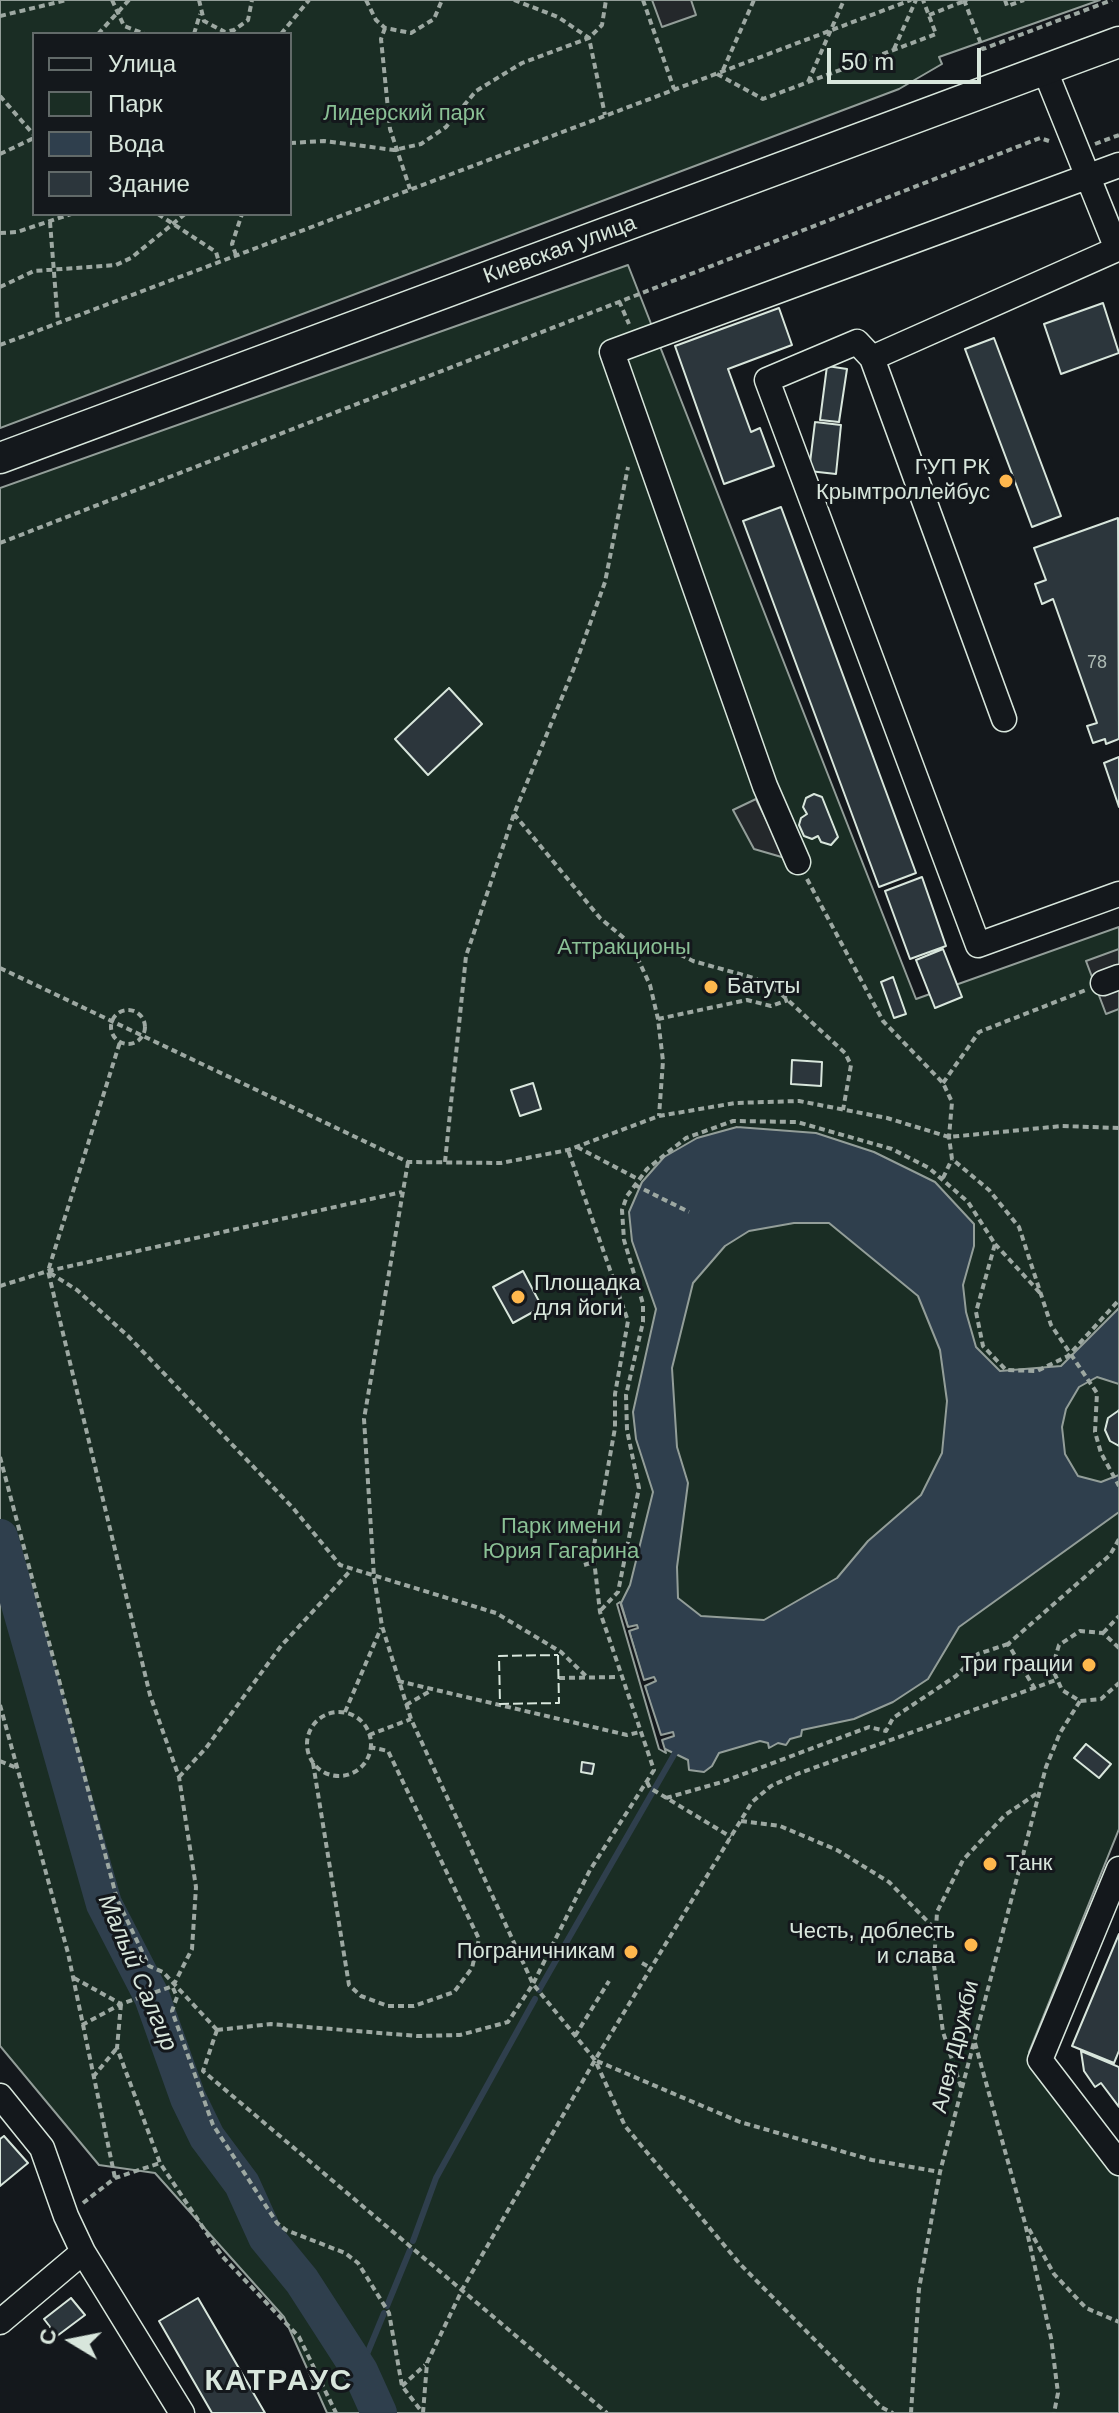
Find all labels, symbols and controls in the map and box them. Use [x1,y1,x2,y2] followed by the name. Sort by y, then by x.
[32,32,292,216] legend
[831,32,985,82] scale bar
[841,48,894,75] text: 50 m
[108,50,176,77] text: Улица
[108,90,162,117] text: Парк
[323,101,485,127] park label: Лидерский парк
[108,130,164,157] text: Вода
[108,170,190,197] text: Здание
[480,210,640,290] street label: Киевская улица
[816,455,990,506] place label: ГУП РК Крымтроллейбус
[997,472,1015,490] marker: ГУП РК Крымтроллейбус
[1087,652,1107,674] house number: 78
[557,935,691,961] park label: Аттракционы
[727,974,800,1000] place label: Батуты
[702,978,720,996] marker: Батуты
[534,1271,641,1322] place label: Площадка для йоги
[509,1288,527,1306] marker: Площадка для йоги
[483,1514,639,1566] park label: Парк имени Юрия Гагарина
[960,1652,1073,1678] place label: Три грации
[1080,1656,1098,1674] marker: Три грации
[1006,1851,1052,1877] place label: Танк
[981,1855,999,1873] marker: Танк
[91,1890,183,2056] water label: Малый Салгир
[789,1919,955,1970] place label: Честь, доблесть и слава
[962,1936,980,1954] marker: Честь, доблесть и слава
[457,1939,615,1965] place label: Пограничникам
[622,1943,640,1961] marker: Пограничникам
[927,1978,985,2116] street label: Алея Дружби
[32,2301,112,2381] north arrow
[34,2327,62,2347] text: С
[204,2364,354,2400] district label: КАТРАУС

